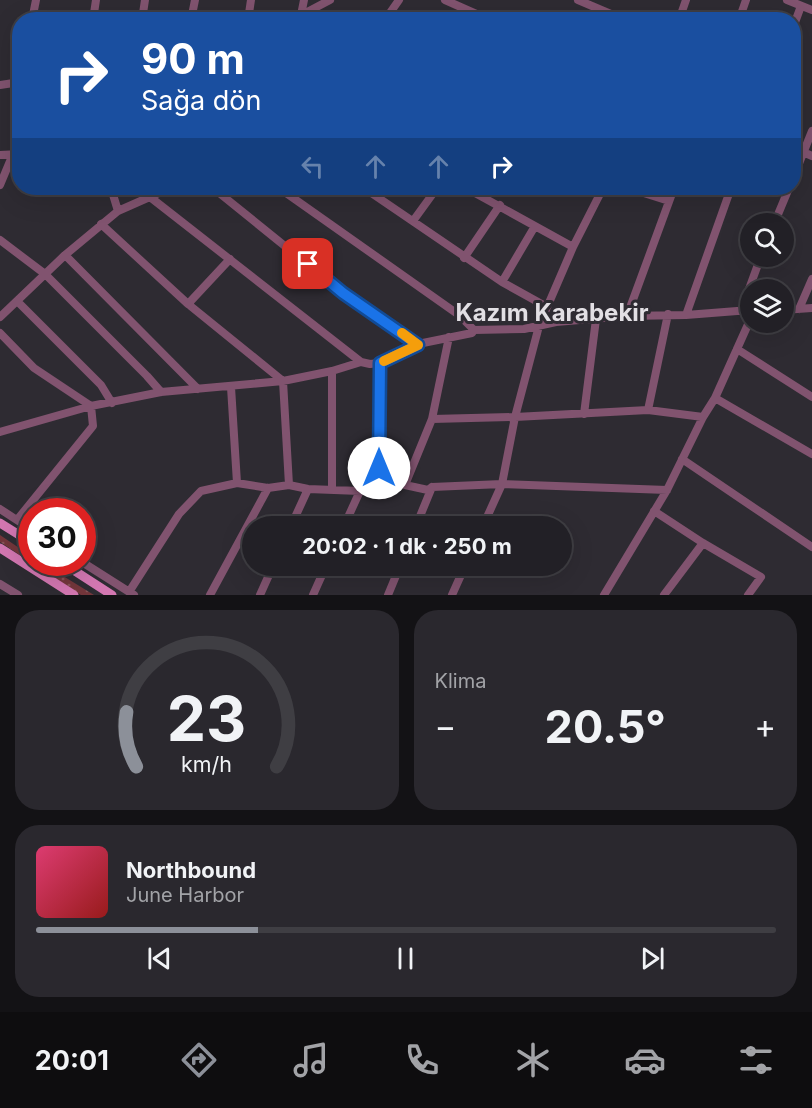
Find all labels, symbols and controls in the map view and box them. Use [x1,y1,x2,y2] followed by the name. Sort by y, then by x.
[141,33,245,84] text: 90 m
[42,36,120,114] icon: right
[141,84,261,117] text: Sağa dön
[296,150,329,183] icon: left
[359,150,392,183] icon: ahead
[422,150,455,183] icon: ahead
[485,150,518,183] icon: right
[740,213,794,333] map controls
[740,213,794,267] button: search
[282,238,333,289] pin
[291,247,324,280] icon: arrive
[740,279,794,333] button: layers
[455,298,649,327] district label: Kazım Karabekir
[347,436,411,500] position arrow
[18,498,96,576] speed limit sign: 30
[302,533,512,559] text: 20:02 · 1 dk · 250 m
[435,669,486,693] text: Klima
[167,681,247,756] text: 23
[545,699,666,754] text: 20.5°
[435,706,456,746] text: −
[754,706,776,746] text: +
[181,751,232,777] text: km/h
[126,857,256,883] text: Northbound
[126,883,244,907] text: June Harbor
[143,942,176,975] icon: previous
[389,942,422,975] icon: pause
[636,942,669,975] icon: next
[178,1039,220,1081] icon: directions
[290,1039,332,1081] icon: music
[401,1039,443,1081] icon: phone
[512,1039,554,1081] icon: climate
[624,1039,666,1081] icon: car
[735,1039,777,1081] icon: filters
[35,1044,109,1077] text: 20:01

